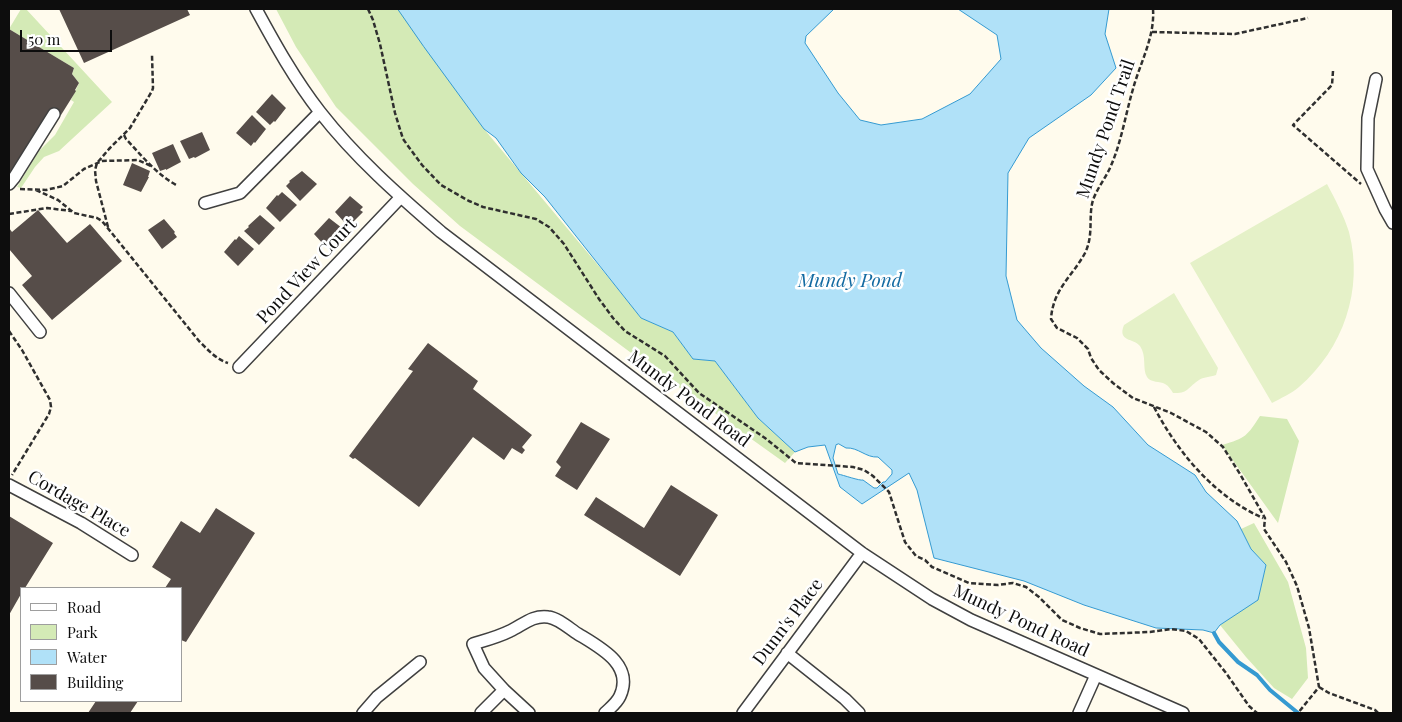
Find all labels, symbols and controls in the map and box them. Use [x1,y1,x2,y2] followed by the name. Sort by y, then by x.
[22,20,115,52] scale bar
[28,29,60,49] text: 50 m
[1072,57,1140,201] street label: Mundy Pond Trail
[253,214,361,328] street label: Pond View Court
[798,270,902,292] water label: Mundy Pond
[624,346,754,452] street label: Mundy Pond Road
[24,466,134,542] street label: Cordage Place
[748,574,828,670] street label: Dunn's Place
[950,580,1092,662] street label: Mundy Pond Road
[20,587,182,702] legend
[67,597,101,617] text: Road
[67,622,98,642] text: Park
[67,647,107,667] text: Water
[67,672,123,692] text: Building

